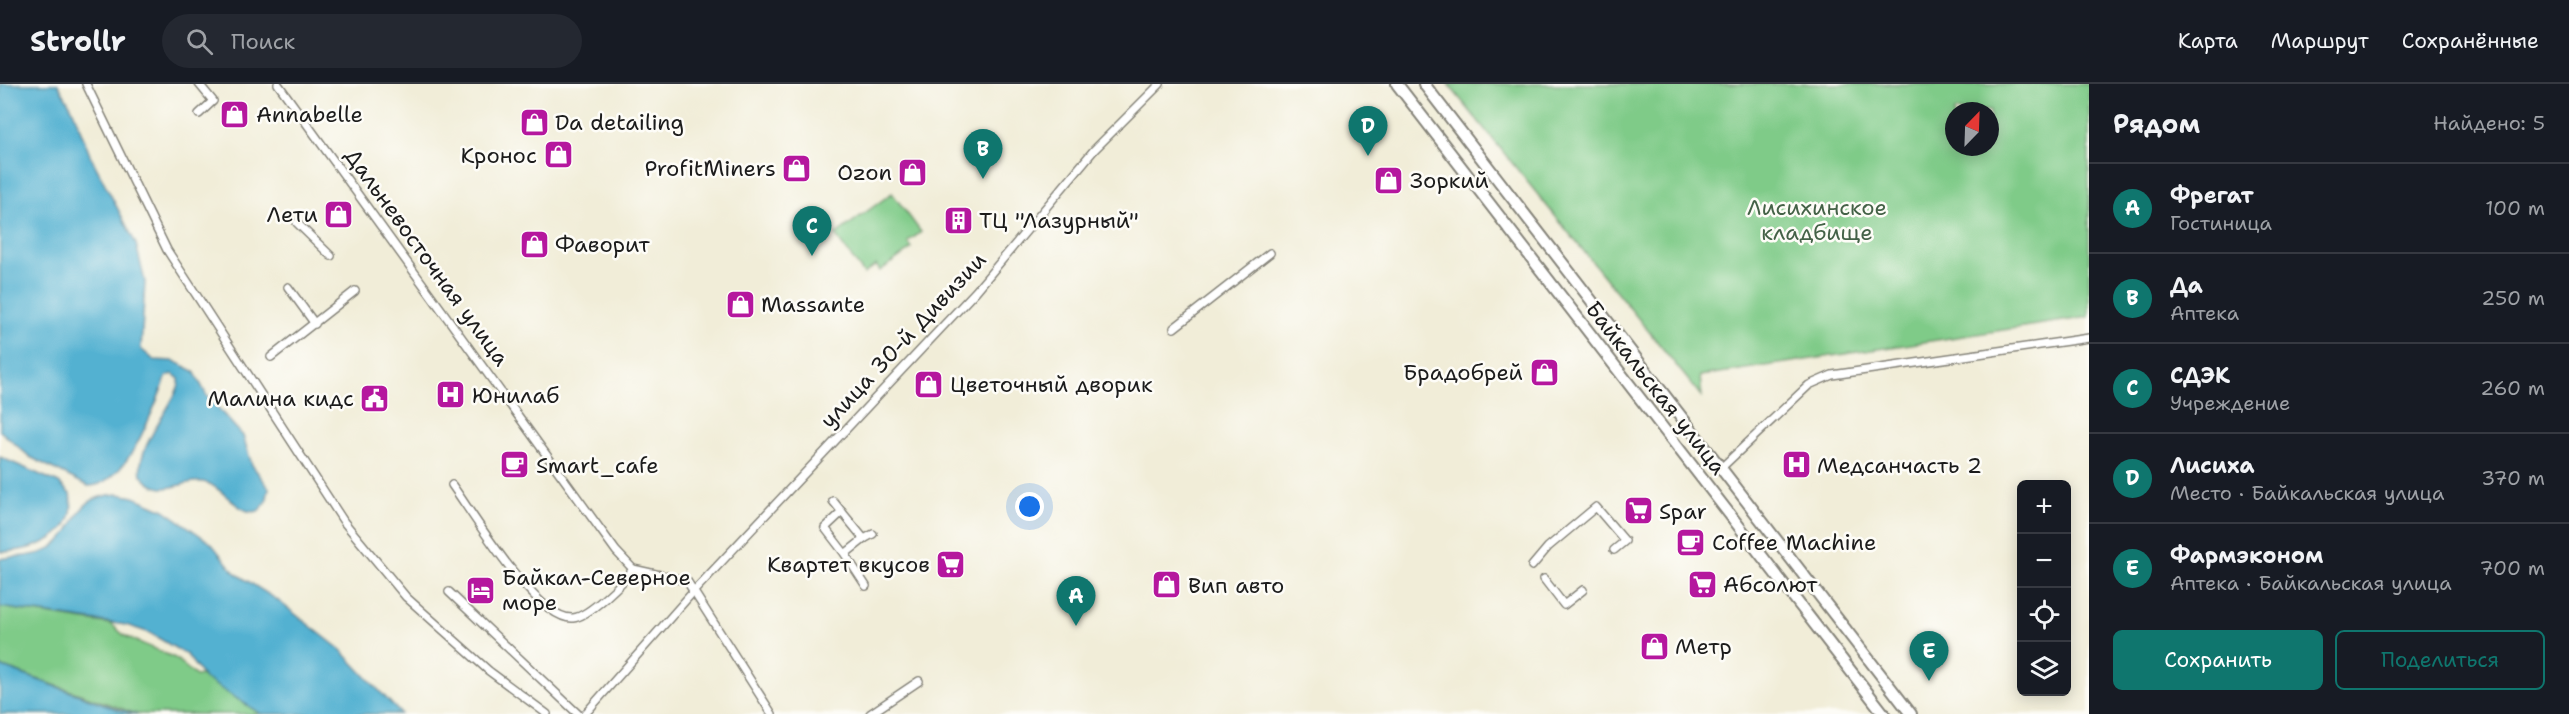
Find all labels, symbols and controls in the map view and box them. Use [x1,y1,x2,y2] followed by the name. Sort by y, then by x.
[162,14,582,68] search box
[30,22,126,60] text: Strollr
[183,25,216,58] icon: search
[231,27,295,56] text: Поиск
[2178,27,2238,55] text: Карта
[2271,27,2369,55] text: Маршрут
[2402,27,2539,55] text: Сохранённые
[219,98,251,130] shop icon: Annabelle
[256,100,363,129] place label: Annabelle
[1945,102,1999,156] north arrow
[518,106,550,138] shop icon: Da detailing
[1348,106,1388,156] pin: D
[2113,106,2200,141] text: Рядом
[555,108,684,137] place label: Da detailing
[2433,110,2545,136] text: Найдено: 5
[964,130,1002,179] pin: B
[542,139,574,171] shop icon: Кронос
[461,141,537,170] place label: Кронос
[338,142,516,372] street label: Дальневосточная улица
[781,152,813,184] shop icon: ProfitMiners
[644,154,776,183] place label: ProfitMiners
[897,156,929,188] shop icon: Ozon
[837,158,892,187] place label: Ozon
[1373,164,1405,196] shop icon: Зоркий
[1410,166,1489,195] place label: Зоркий
[2170,181,2254,210] text: Фрегат
[1747,193,1887,247] park label: Лисихинское кладбище
[2125,195,2140,221] text: A
[2485,195,2545,221] text: 100 m
[323,198,355,230] shop icon: Лети
[267,200,318,229] place label: Лети
[942,204,974,236] building icon: ТЦ "Лазурный"
[792,206,832,256] pin: C
[979,206,1139,235] place label: ТЦ "Лазурный"
[2170,210,2272,236] text: Гостиница
[518,228,550,260] shop icon: Фаворит
[555,230,651,259] place label: Фаворит
[814,246,992,434] street label: улица 30-й Дивизии
[2170,271,2203,300] text: Да
[2126,285,2139,311] text: B
[2481,285,2545,311] text: 250 m
[724,288,756,320] shop icon: Massante
[761,290,865,319] place label: Massante
[1579,295,1733,481] street label: Байкальская улица
[2170,300,2239,326] text: Аптека
[1528,356,1560,388] shop icon: Брадобрей
[1403,358,1523,387] place label: Брадобрей
[2170,361,2230,390] text: СДЭК
[913,368,945,400] shop icon: Цветочный дворик
[950,370,1153,399] place label: Цветочный дворик
[2126,375,2139,401] text: C
[2480,375,2545,401] text: 260 m
[435,379,467,411] hospital icon: Юнилаб
[472,381,559,410] place label: Юнилаб
[359,382,391,414] public building icon: Малина кидс
[207,384,354,413] place label: Малина кидс
[2170,390,2290,416] text: Учреждение
[499,449,531,481] cafe icon: Smart_cafe
[1780,449,1812,481] hospital icon: Медсанчасть 2
[536,451,659,480] place label: Smart_cafe
[1817,451,1982,480] place label: Медсанчасть 2
[2170,451,2255,480] text: Лисиха
[2125,465,2140,491] text: D
[2481,465,2545,491] text: 370 m
[2017,480,2071,696] map controls
[2017,480,2071,534] button: +
[2170,480,2444,506] text: Место · Байкальская улица
[1015,492,1044,521] your location
[1622,495,1654,527] supermarket icon: Spar
[1659,497,1707,526] place label: Spar
[1675,526,1707,558] cafe icon: Coffee Machine
[1712,528,1876,557] place label: Coffee Machine
[2017,534,2071,588] button: −
[2170,541,2323,570] text: Фармэконом
[935,548,967,580] supermarket icon: Квартет вкусов
[767,550,930,579] place label: Квартет вкусов
[2126,555,2139,581] text: E
[2480,555,2545,581] text: 700 m
[502,563,691,617] place label: Байкал-Северное море
[1686,568,1718,600] supermarket icon: Абсолют
[1151,569,1183,601] shop icon: Вип авто
[1723,570,1818,599] place label: Абсолют
[2170,570,2452,596] text: Аптека · Байкальская улица
[1188,571,1284,600] place label: Вип авто
[465,574,497,606] hotel icon: Байкал-Северное море
[1056,576,1096,626] pin: A
[2017,588,2071,642] button: locate
[1638,630,1670,662] shop icon: Метр
[2113,630,2323,690] button: Сохранить
[2335,630,2545,690] button: Поделиться
[1675,632,1732,661] place label: Метр
[1910,632,1948,681] pin: E
[2017,642,2071,696] button: layers

